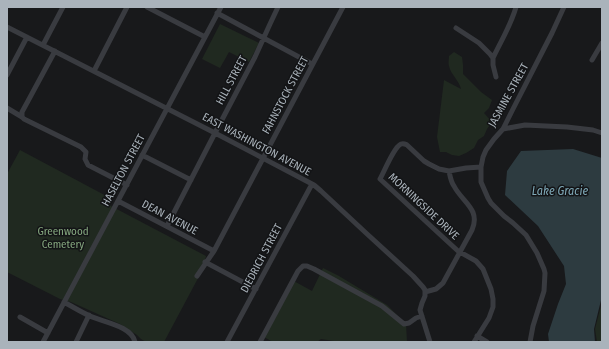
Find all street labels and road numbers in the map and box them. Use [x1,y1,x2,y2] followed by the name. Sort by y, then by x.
[213,53,250,107] street label: HILL STREET
[260,53,312,136] street label: FAHNSTOCK STREET
[486,60,532,129] street label: JASMINE STREET
[200,110,313,179] street label: EAST WASHINGTON AVENUE
[99,131,148,208] street label: HASELTON STREET
[386,170,462,242] street label: MORNINGSIDE DRIVE
[140,197,200,238] street label: DEAN AVENUE
[238,221,286,295] street label: DIEDRICH STREET

